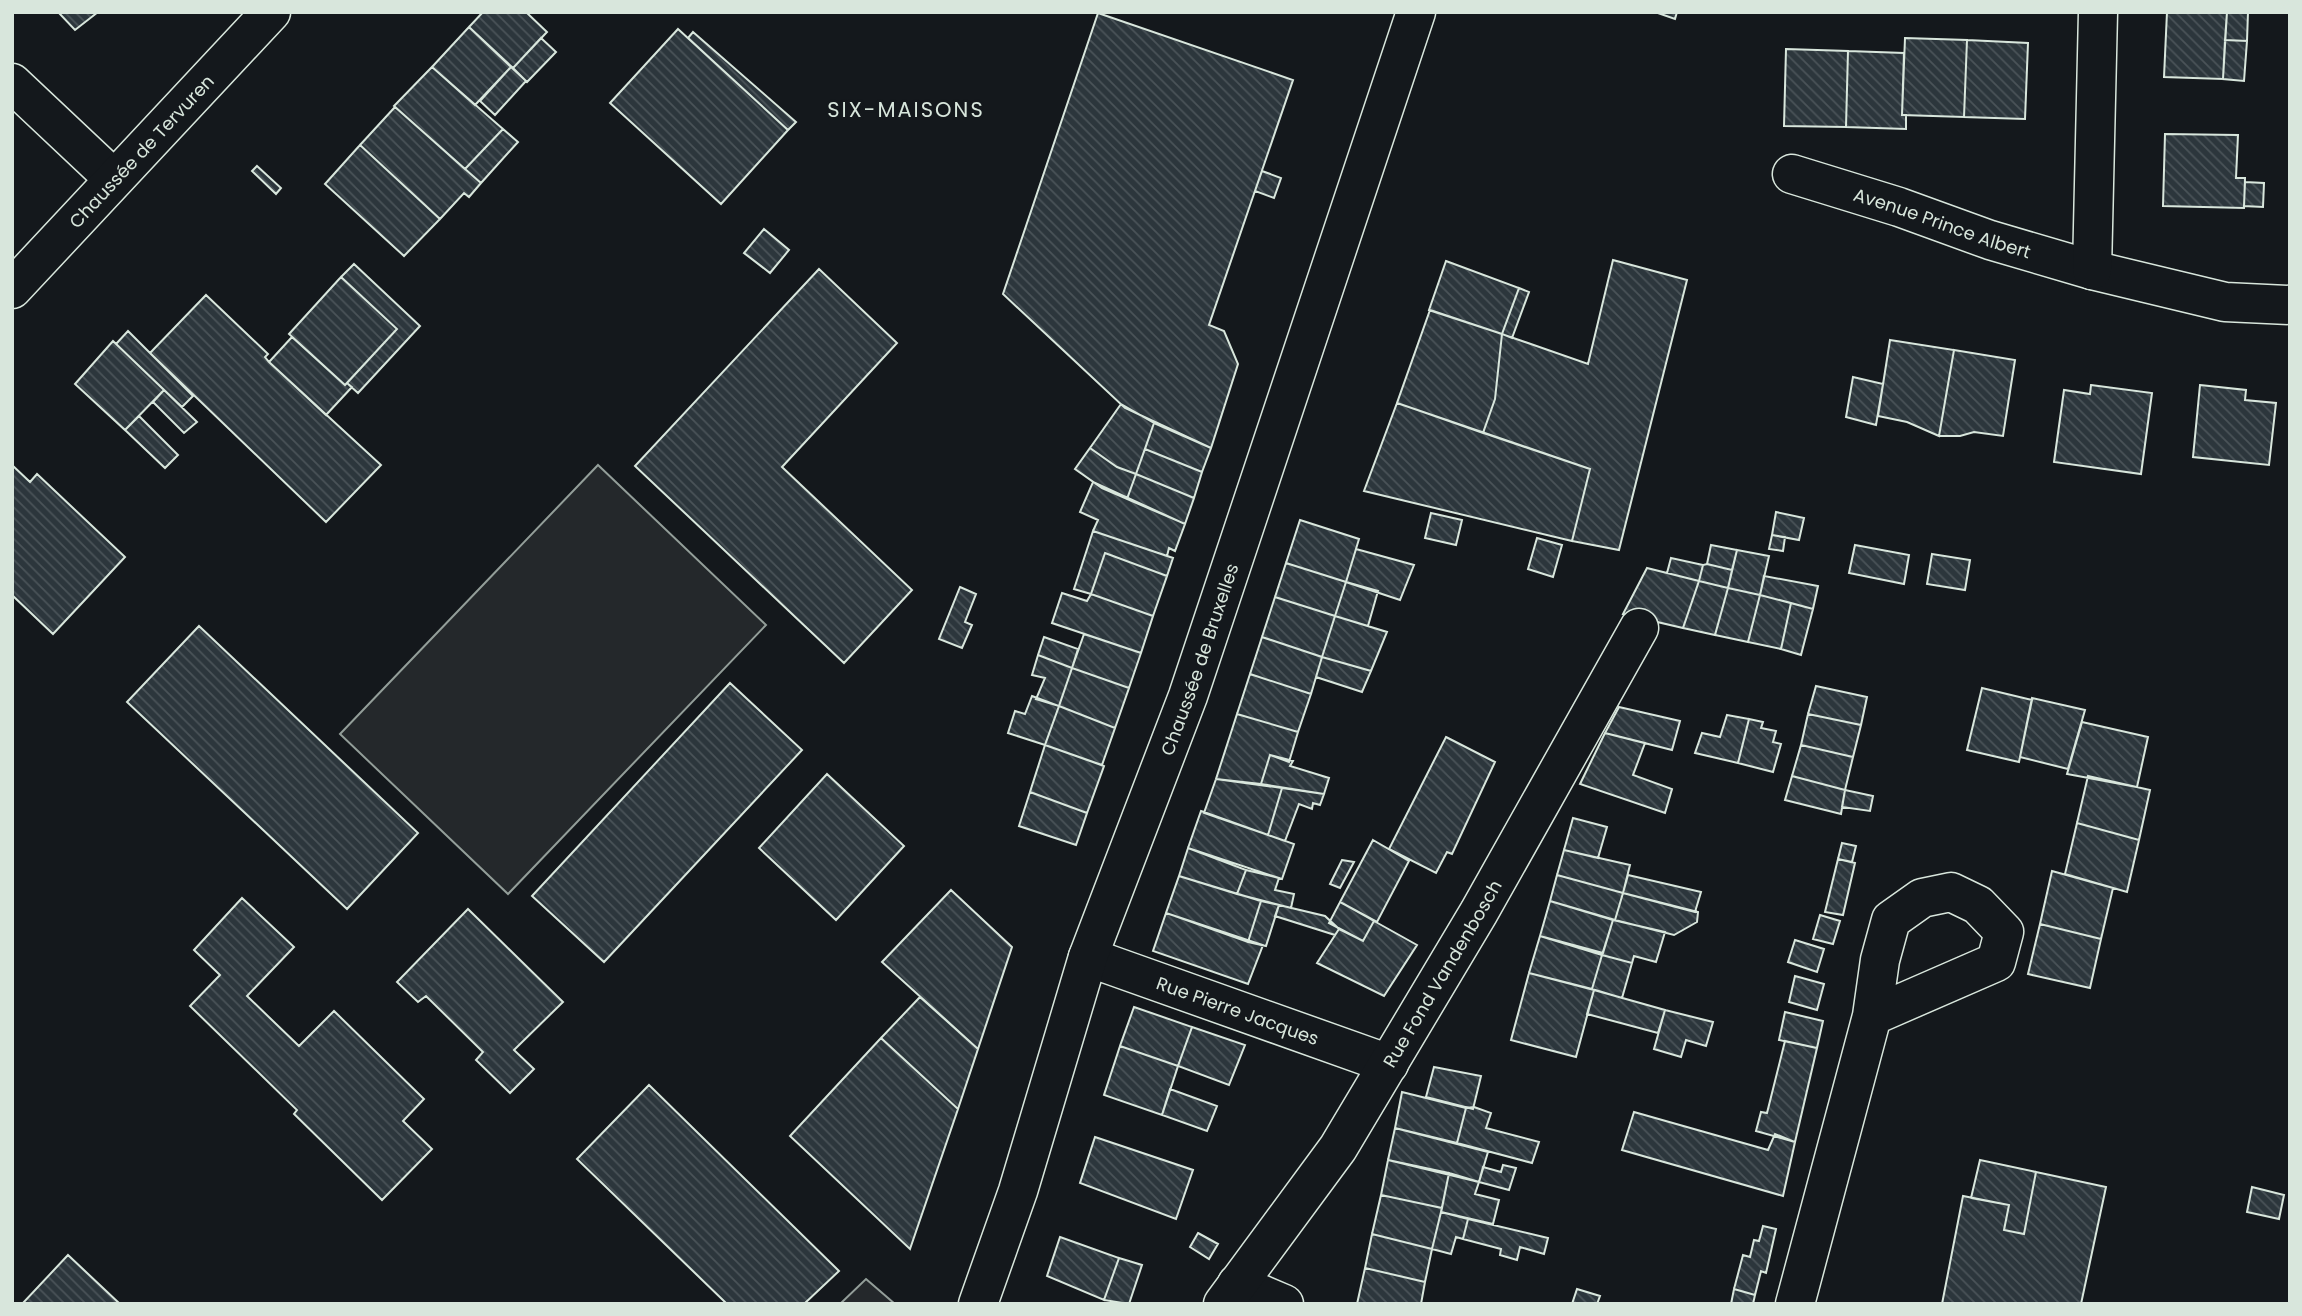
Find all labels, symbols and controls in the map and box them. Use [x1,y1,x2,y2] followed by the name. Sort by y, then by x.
[63,69,219,233] street label: Chaussée de Tervuren
[827,95,985,124] district label: SIX-MAISONS
[1851,181,2034,264] street label: Avenue Prince Albert
[1154,560,1244,759] street label: Chaussée de Bruxelles
[1377,875,1507,1072] street label: Rue Fond Vandenbosch
[1153,970,1323,1051] street label: Rue Pierre Jacques

